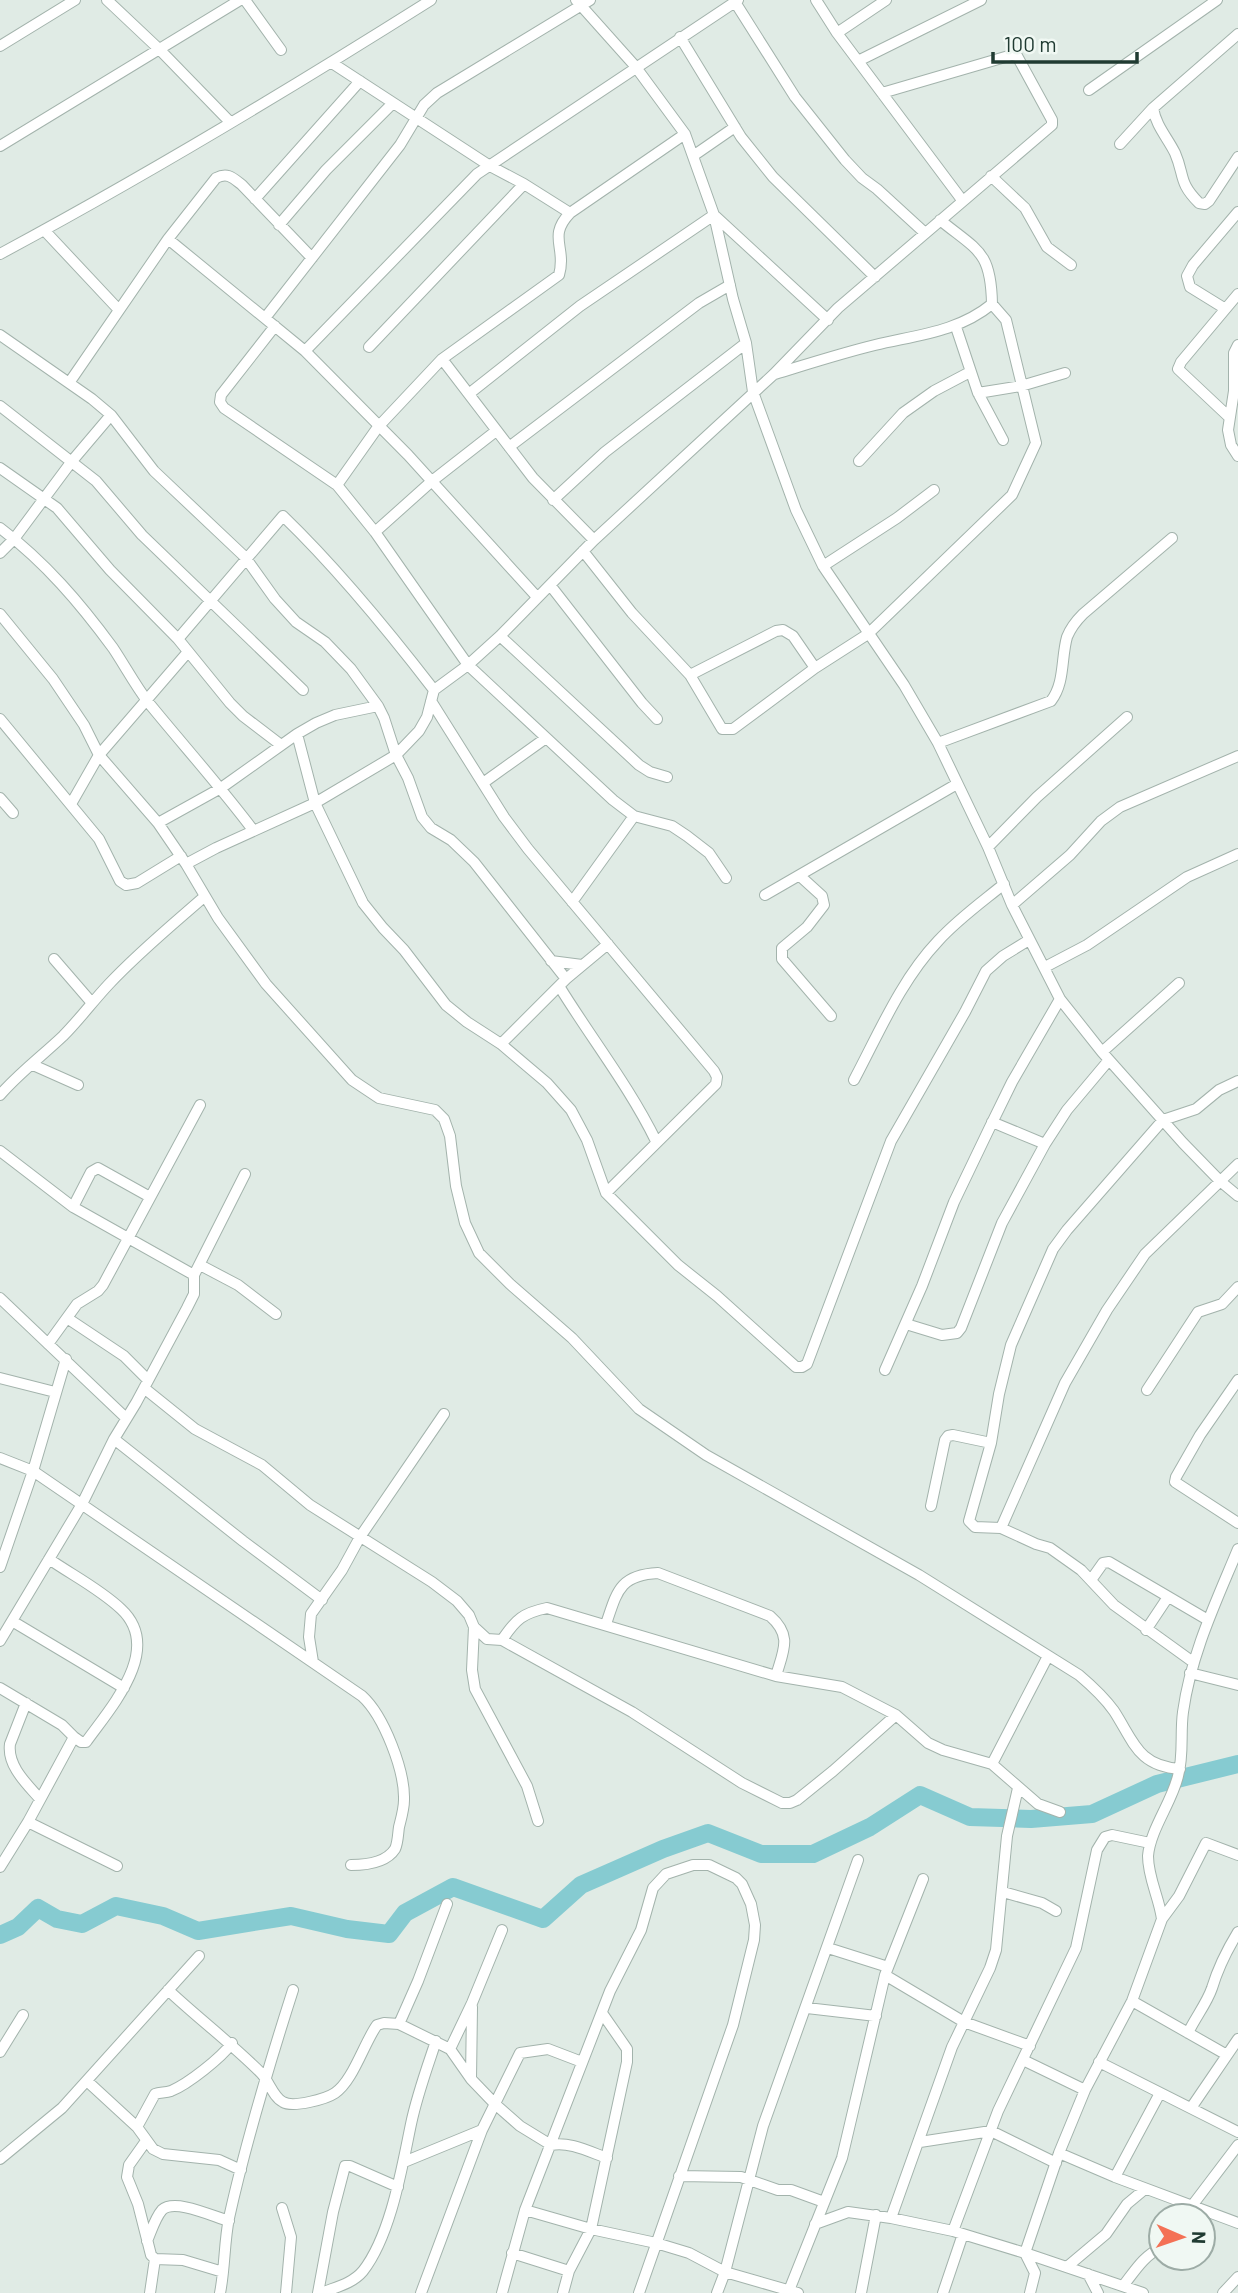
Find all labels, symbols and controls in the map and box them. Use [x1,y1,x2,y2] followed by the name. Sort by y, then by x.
[993,21,1136,65] scale bar
[1004,31,1057,56] text: 100 m
[1147,2202,1217,2272] north arrow
[1188,2231,1211,2244] text: N

